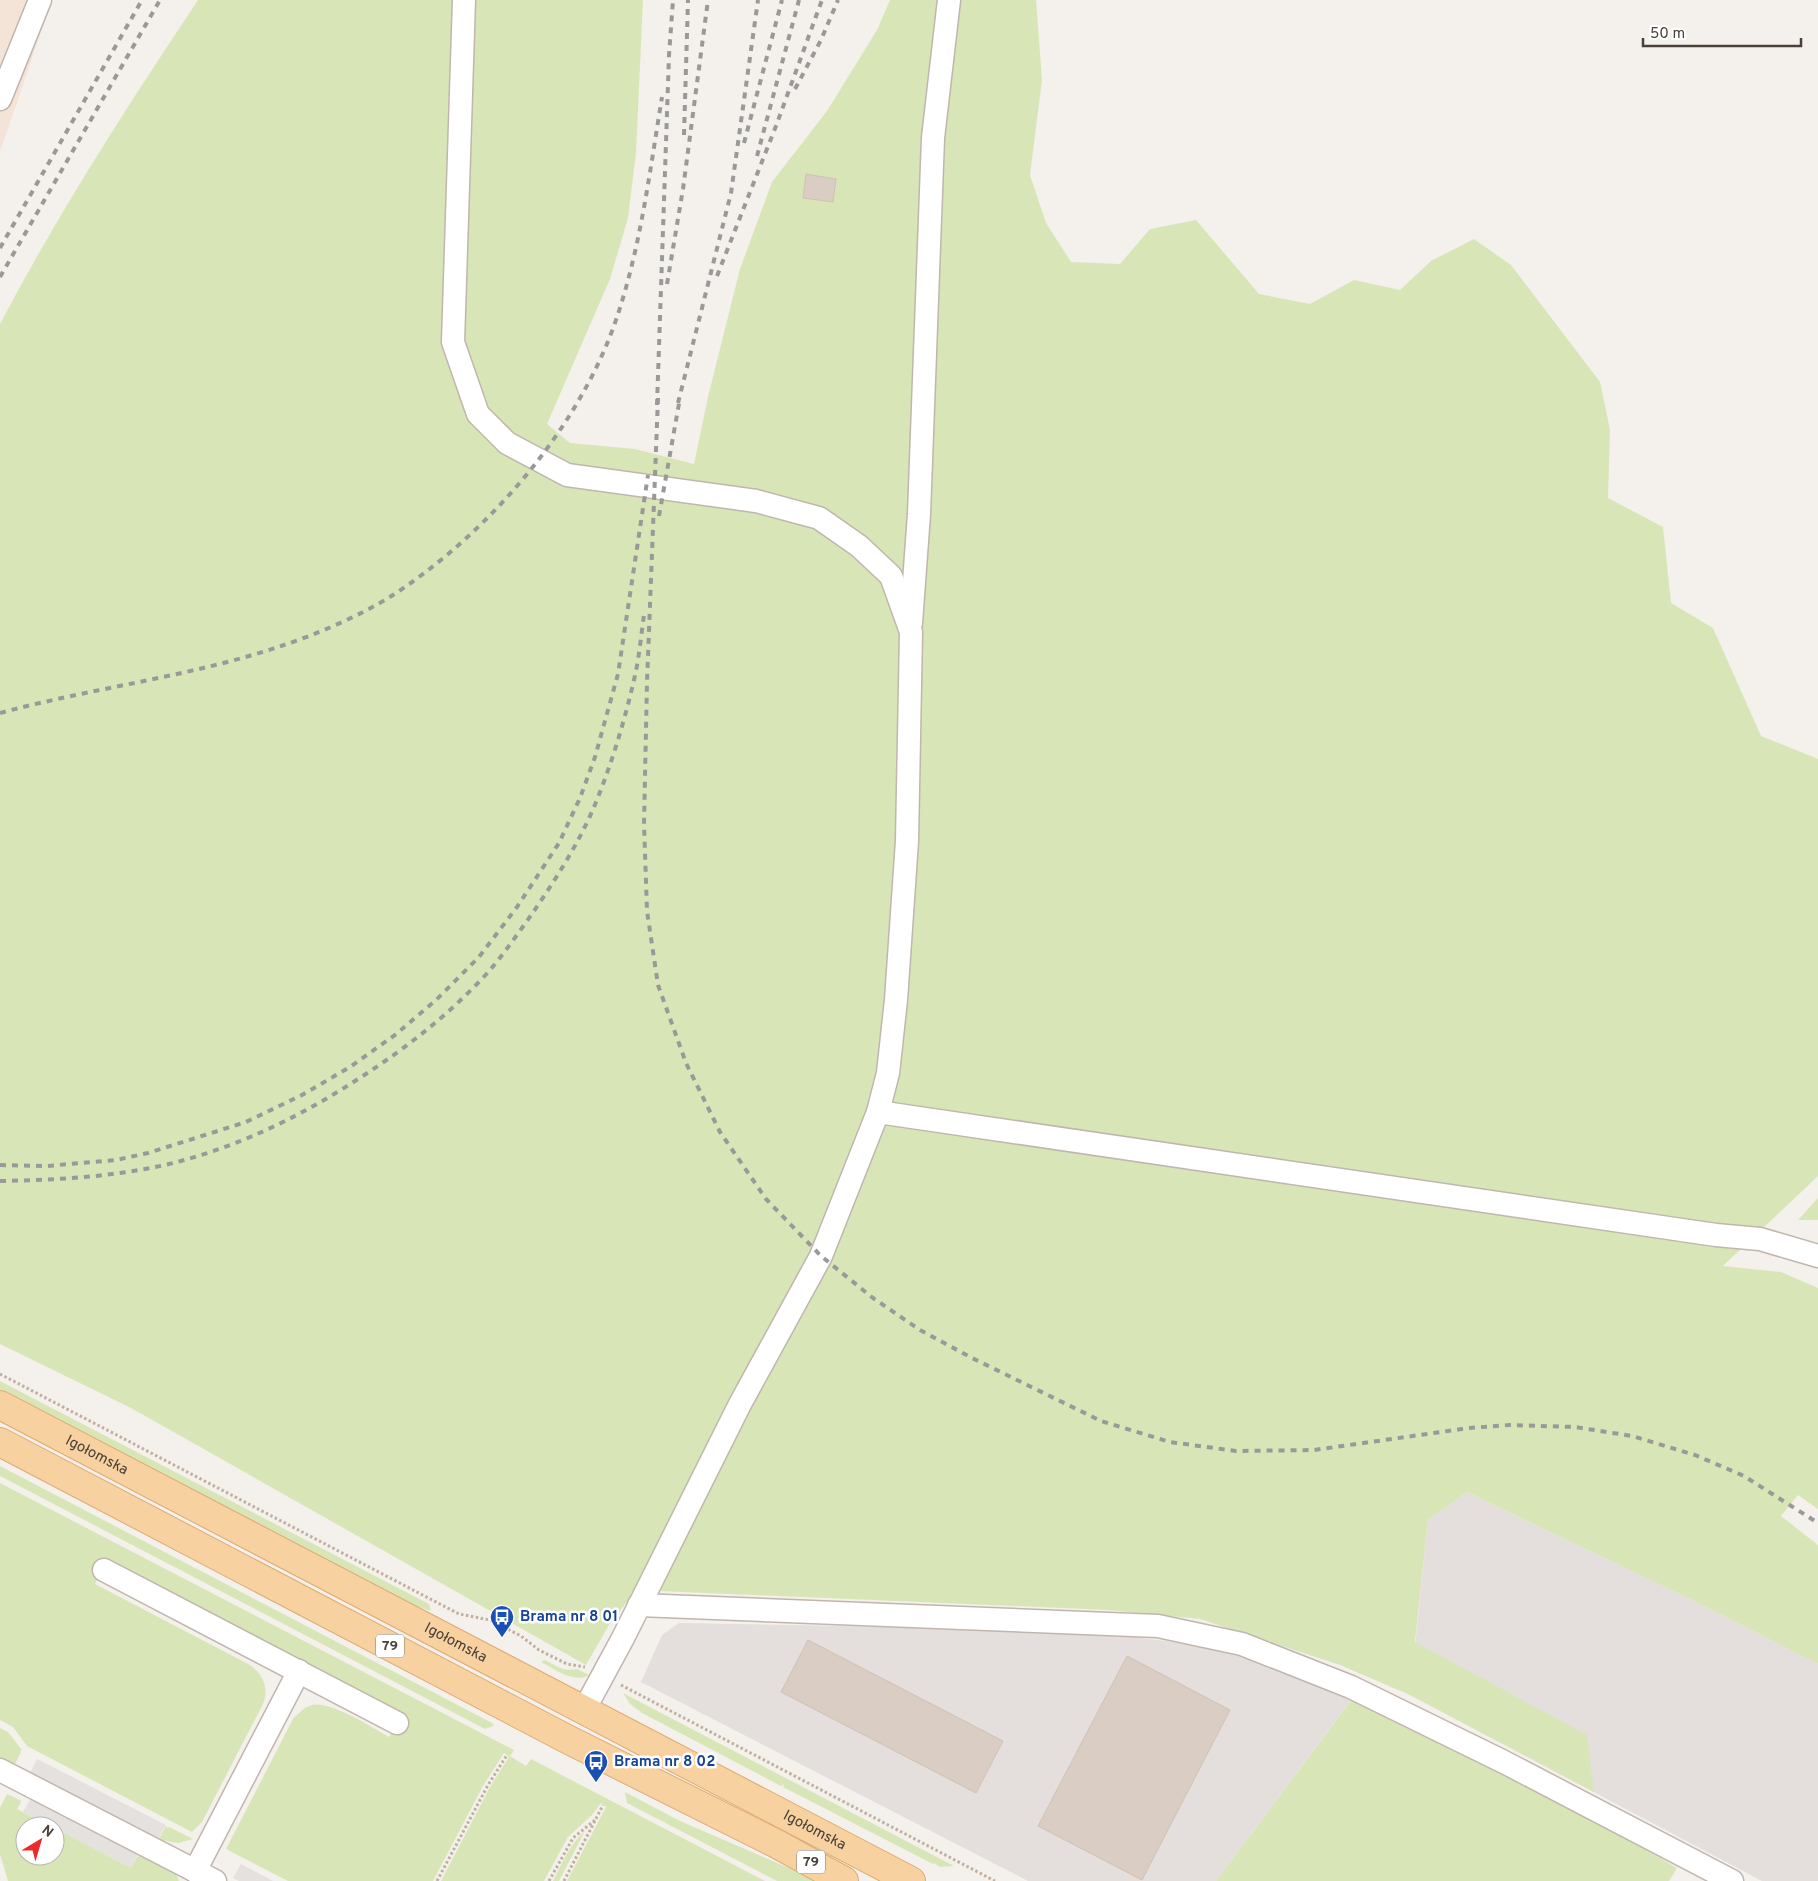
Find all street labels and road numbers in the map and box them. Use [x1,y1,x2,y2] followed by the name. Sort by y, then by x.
[62,1431,131,1480] street label: Igołomska
[421,1619,490,1667] street label: Igołomska
[376,1634,404,1658] road number: 79
[780,1806,849,1855] street label: Igołomska
[797,1850,825,1874] road number: 79

